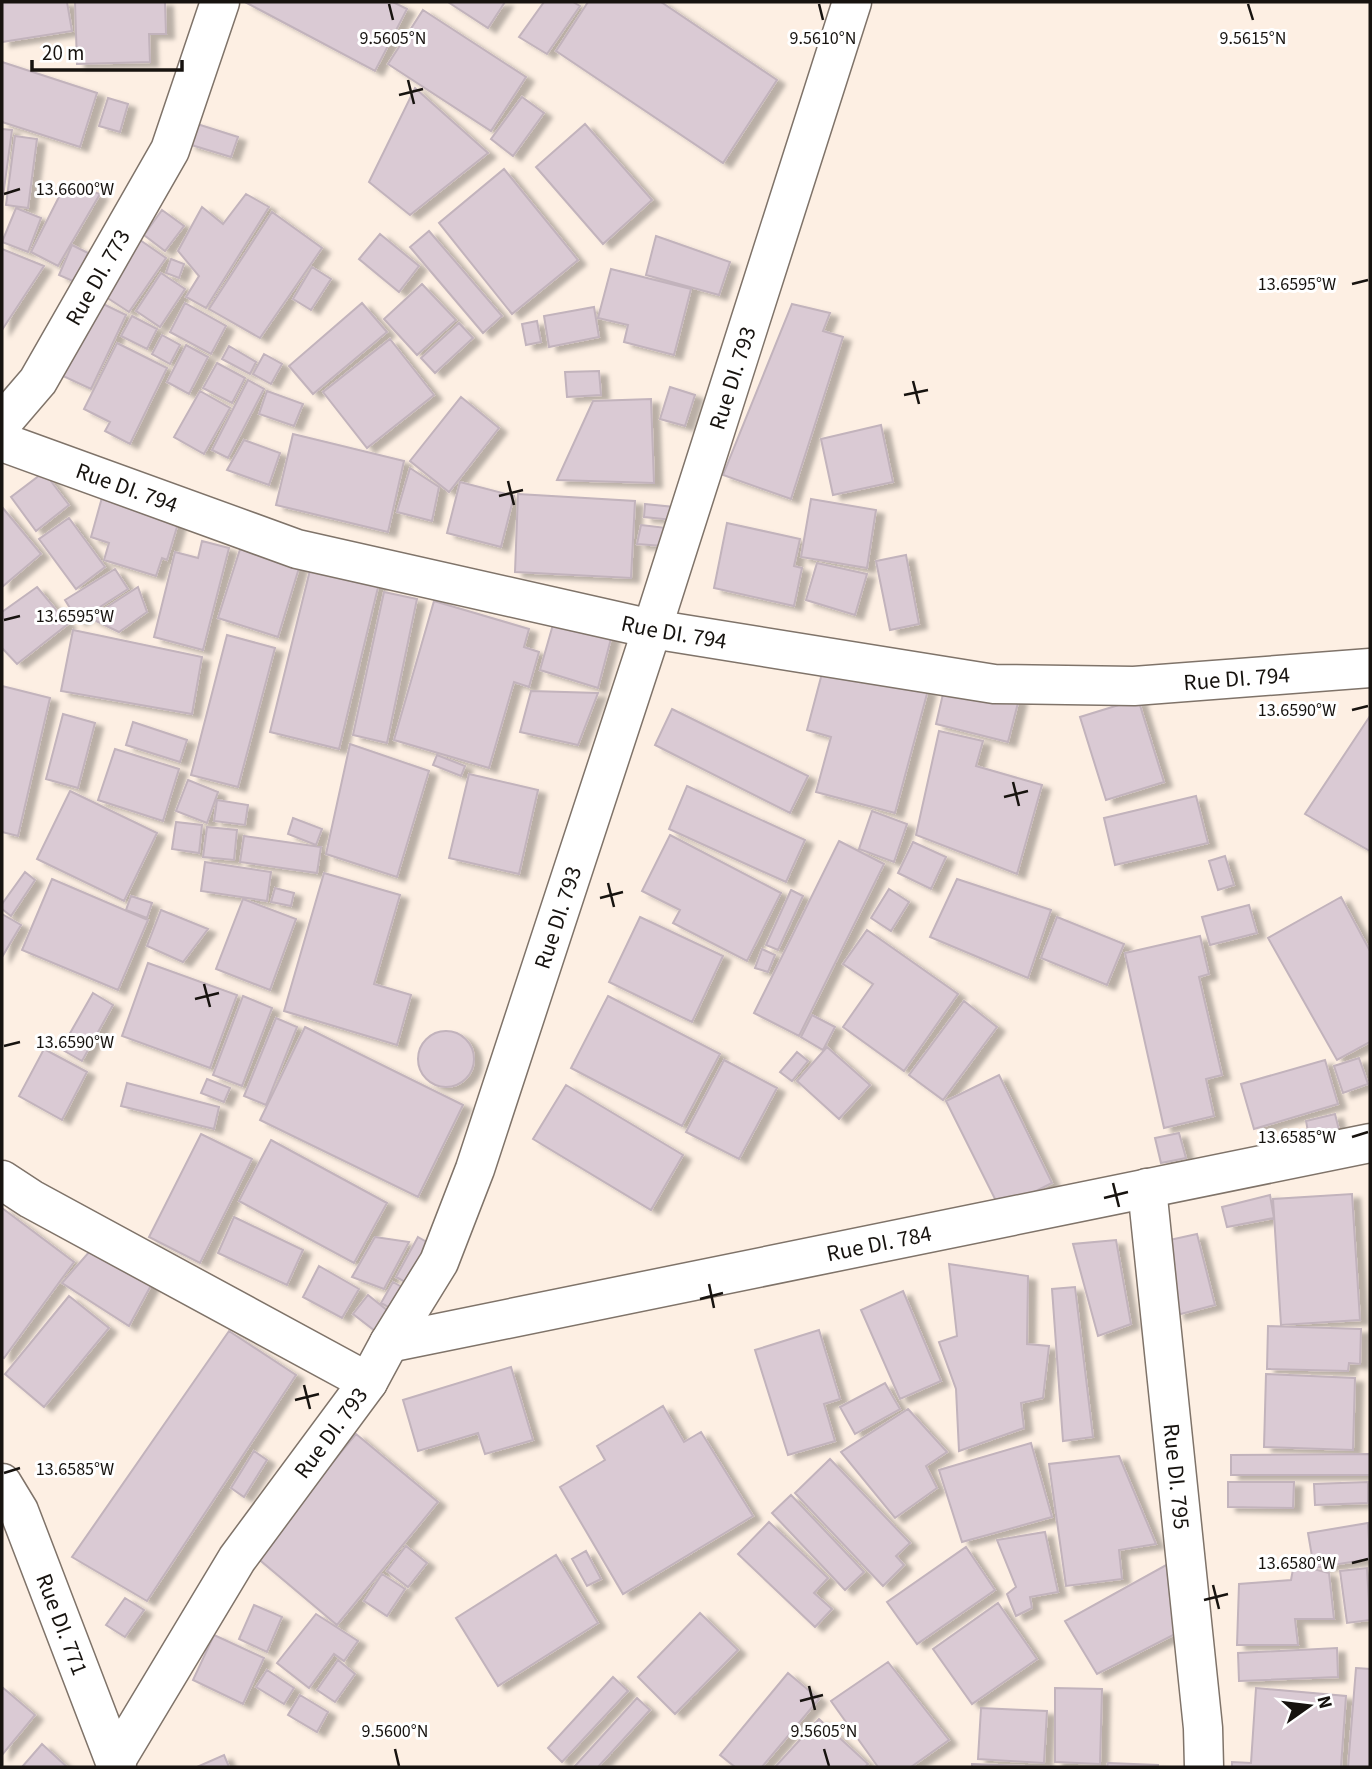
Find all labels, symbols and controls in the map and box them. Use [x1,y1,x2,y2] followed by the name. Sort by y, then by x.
[360,26,426,51] text: 9.5605°N
[790,26,856,51] text: 9.5610°N
[1220,26,1286,51] text: 9.5615°N
[32,28,182,72] scale bar
[42,38,84,68] text: 20 m
[36,177,114,202] text: 13.6600°W
[57,223,138,332] street label: Rue DI. 773
[1258,272,1336,297] text: 13.6595°W
[700,322,764,434] street label: Rue DI. 793
[71,454,183,521] street label: Rue DI. 794
[36,604,114,629] text: 13.6595°W
[618,606,729,657] street label: Rue DI. 794
[1182,658,1291,699] street label: Rue DI. 794
[1258,698,1336,723] text: 13.6590°W
[525,862,590,973] street label: Rue DI. 793
[36,1030,114,1055] text: 13.6590°W
[1258,1125,1336,1150] text: 13.6585°W
[823,1216,934,1270] street label: Rue DI. 784
[286,1380,375,1485] street label: Rue DI. 793
[1155,1422,1199,1531] street label: Rue DI. 795
[36,1457,114,1482] text: 13.6585°W
[1258,1551,1336,1576] text: 13.6580°W
[28,1569,97,1680] street label: Rue DI. 771
[1274,1671,1344,1741] north arrow
[1309,1693,1339,1712] text: N
[362,1719,428,1744] text: 9.5600°N
[791,1719,857,1744] text: 9.5605°N

